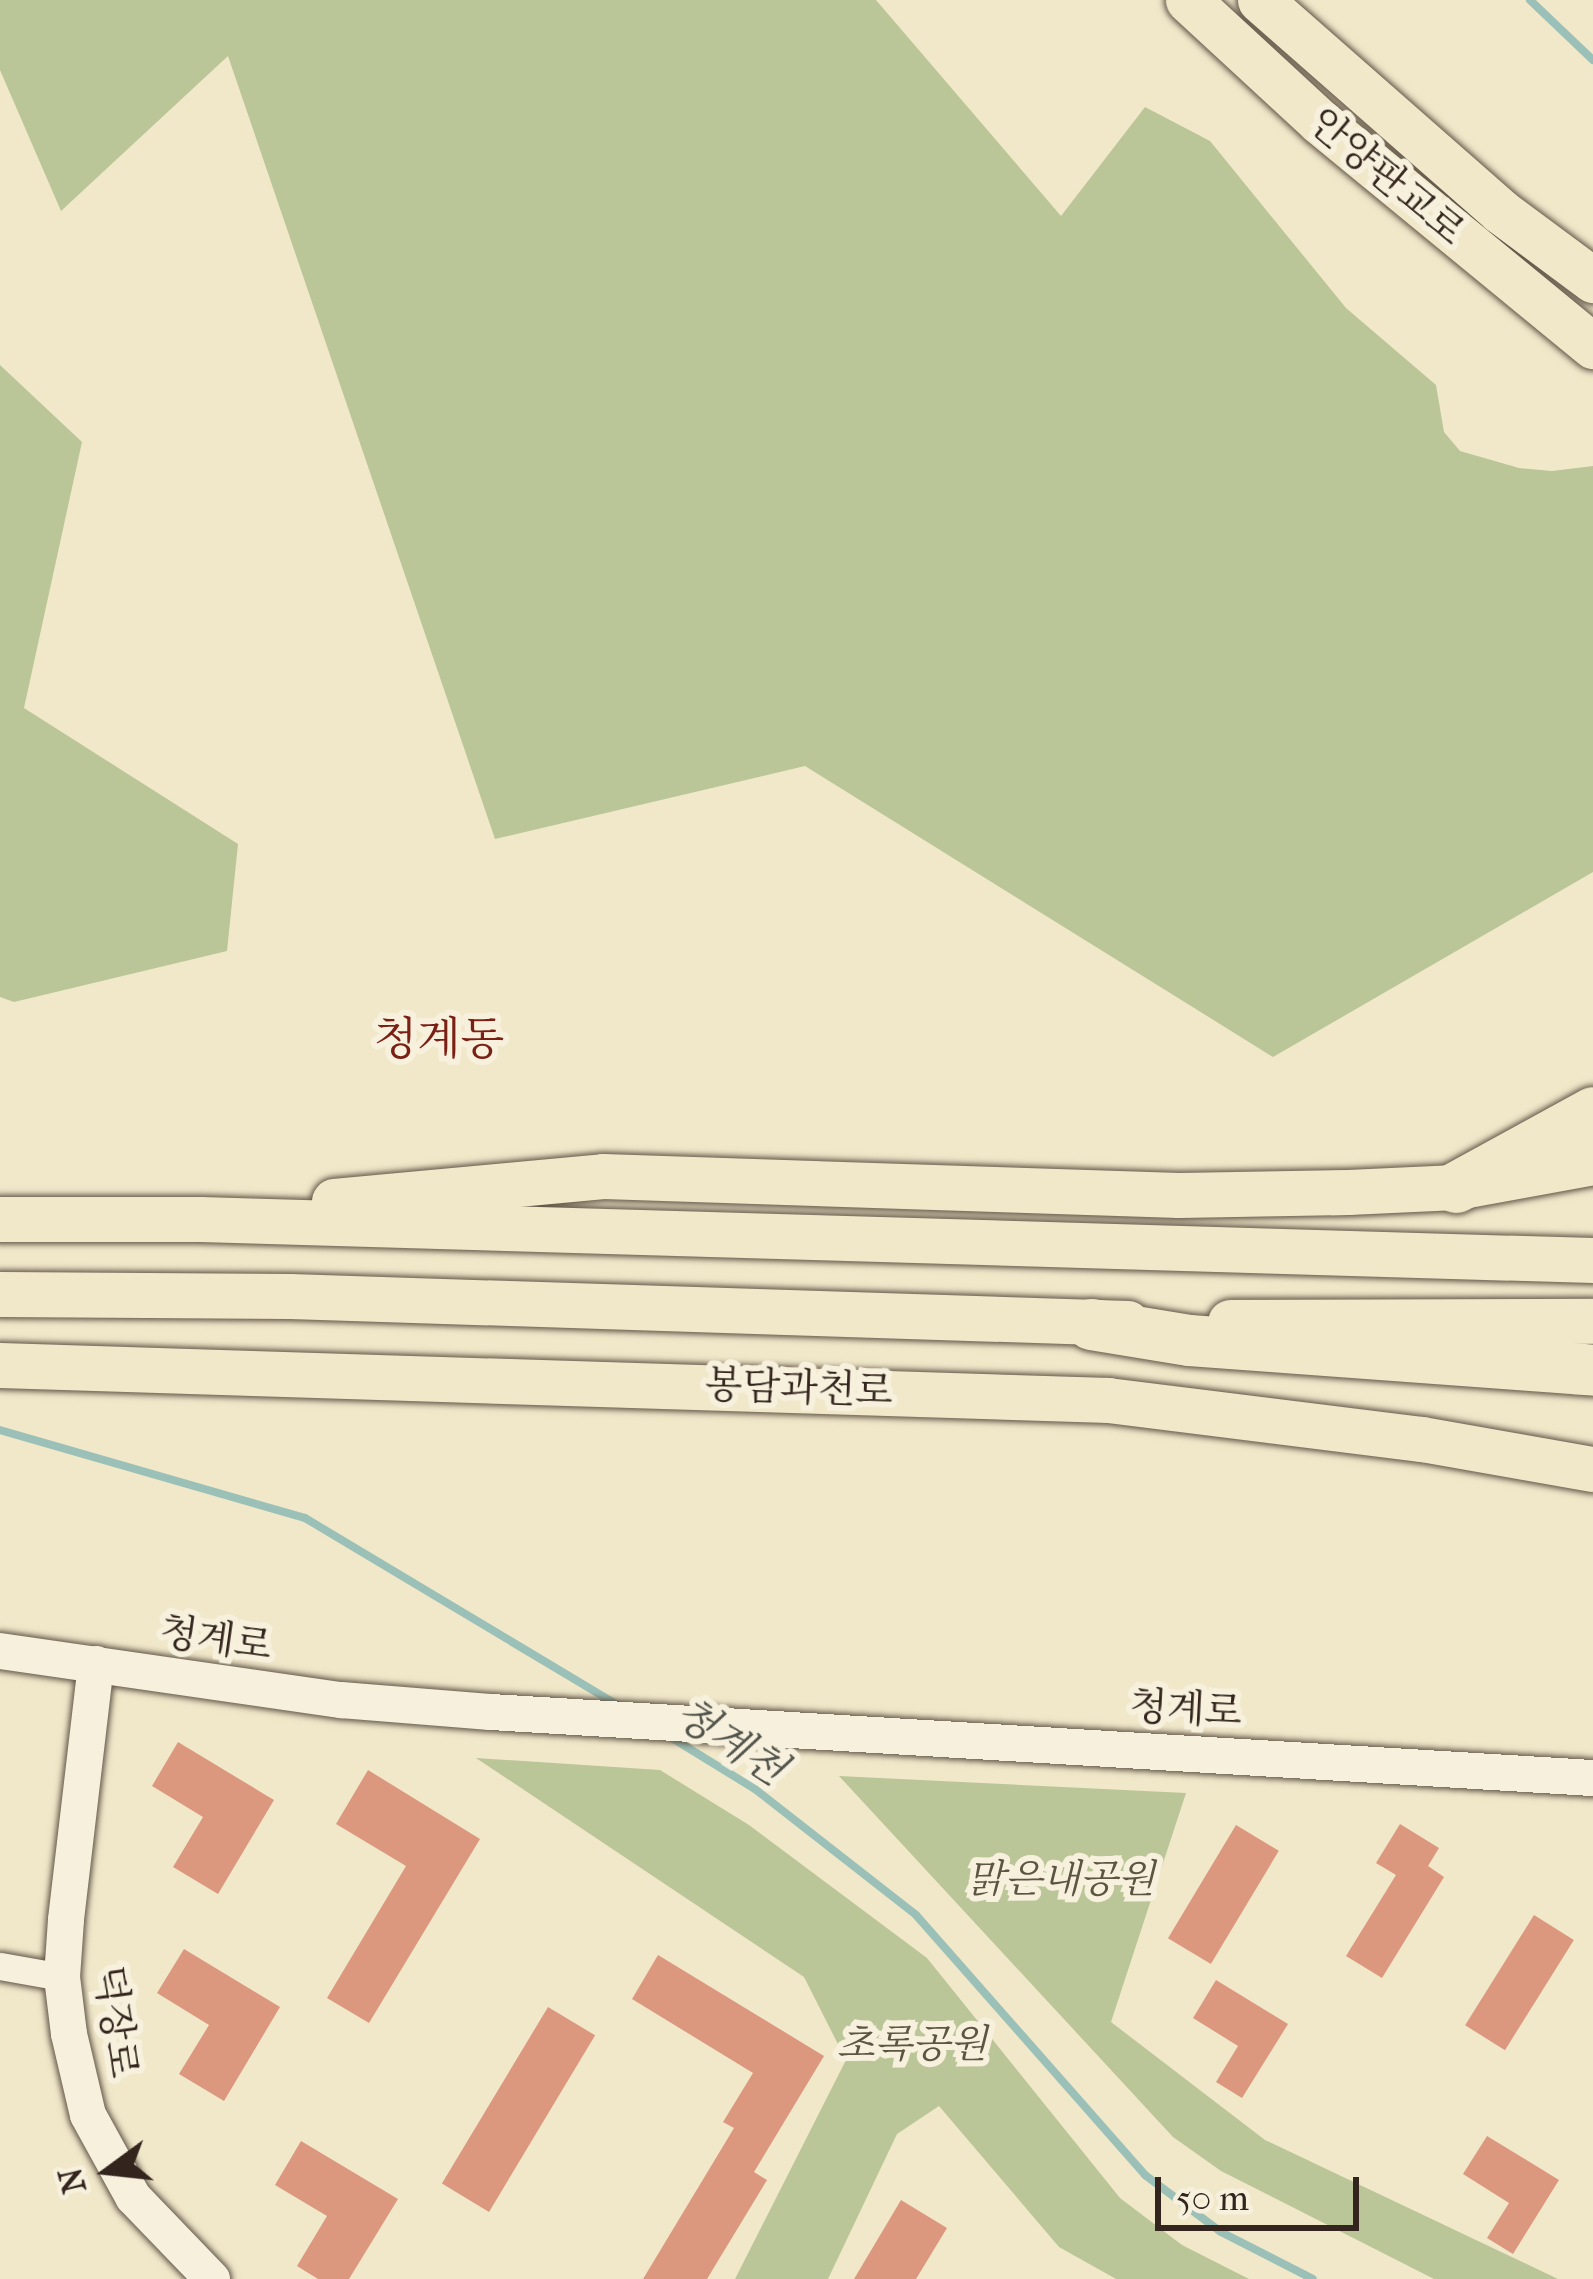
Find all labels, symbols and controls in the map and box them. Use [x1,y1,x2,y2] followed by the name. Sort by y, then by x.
[1300,99,1474,255] street label: 안양판교로
[374,1013,504,1067] district label: 청계동
[704,1361,894,1415] street label: 봉담과천로
[157,1608,275,1670] street label: 청계로
[1128,1683,1244,1735] street label: 청계로
[665,1688,795,1796] water label: 청계천
[967,1856,1155,1902] park label: 맑은내공원
[85,1963,147,2081] street label: 덕장로
[837,2021,987,2067] park label: 초록공원
[48,2111,168,2231] north arrow
[1161,2153,1365,2227] scale bar
[51,2163,95,2198] text: N
[1176,2177,1249,2219] text: 50 m

